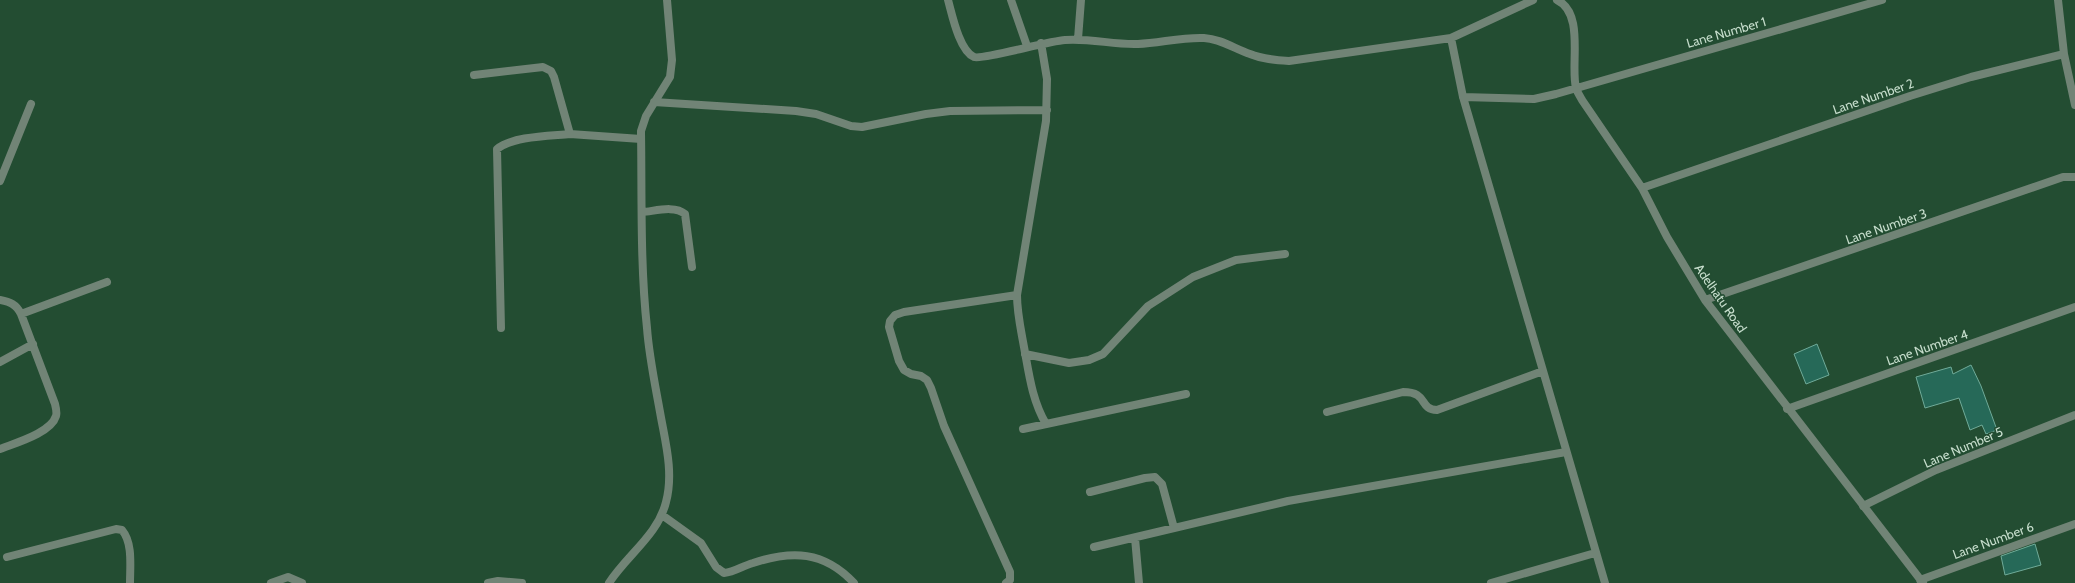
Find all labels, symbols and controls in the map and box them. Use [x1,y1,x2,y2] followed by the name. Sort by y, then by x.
[1684,13,1768,51] street label: Lane Number 1
[1830,75,1916,117] street label: Lane Number 2
[1843,205,1929,247] street label: Lane Number 3
[1691,261,1751,335] street label: Adelhatu Road
[1884,325,1970,368] street label: Lane Number 4
[1921,423,2005,471] street label: Lane Number 5
[1950,518,2036,562] street label: Lane Number 6

